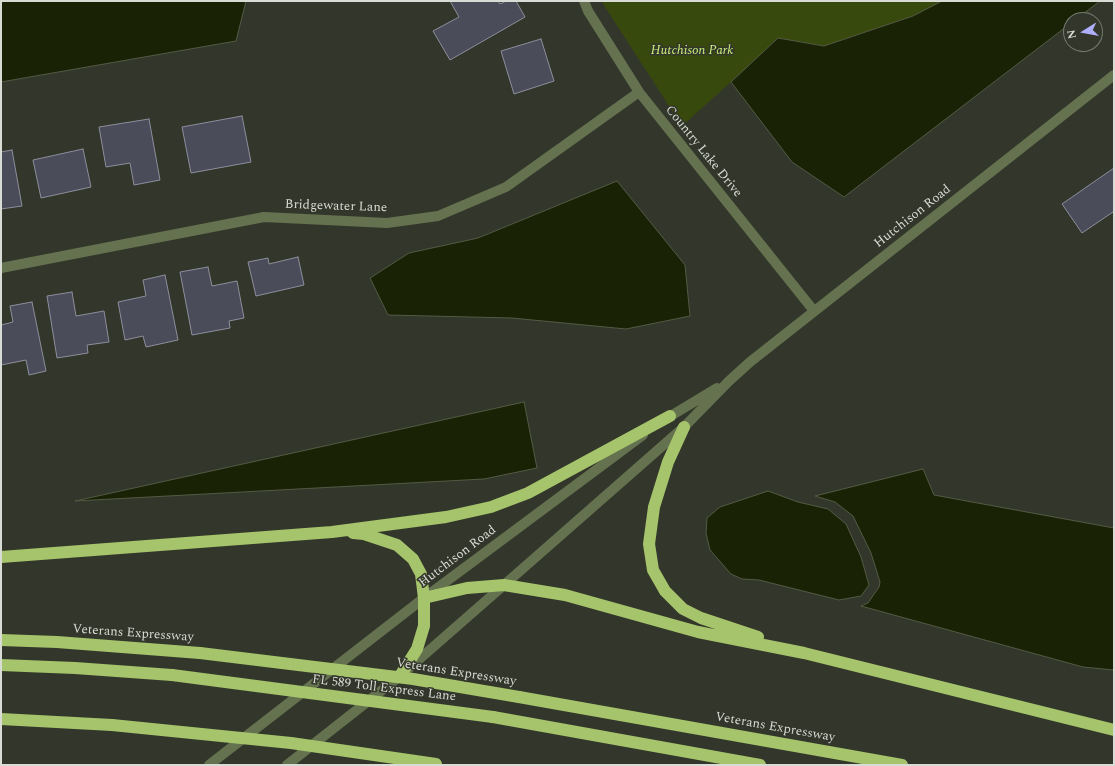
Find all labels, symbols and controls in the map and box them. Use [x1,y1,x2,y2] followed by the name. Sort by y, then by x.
[1063,12,1103,52] north arrow
[1063,28,1081,40] text: N
[651,43,733,59] park label: Hutchison Park
[661,103,745,201] street label: Country Lake Drive
[872,182,954,252] street label: Hutchison Road
[285,197,387,217] street label: Bridgewater Lane
[416,523,500,591] street label: Hutchison Road
[72,622,194,646] street label: Veterans Expressway
[395,656,517,690] street label: Veterans Expressway
[311,672,457,706] street label: FL 589 Toll Express Lane
[714,710,836,746] street label: Veterans Expressway

